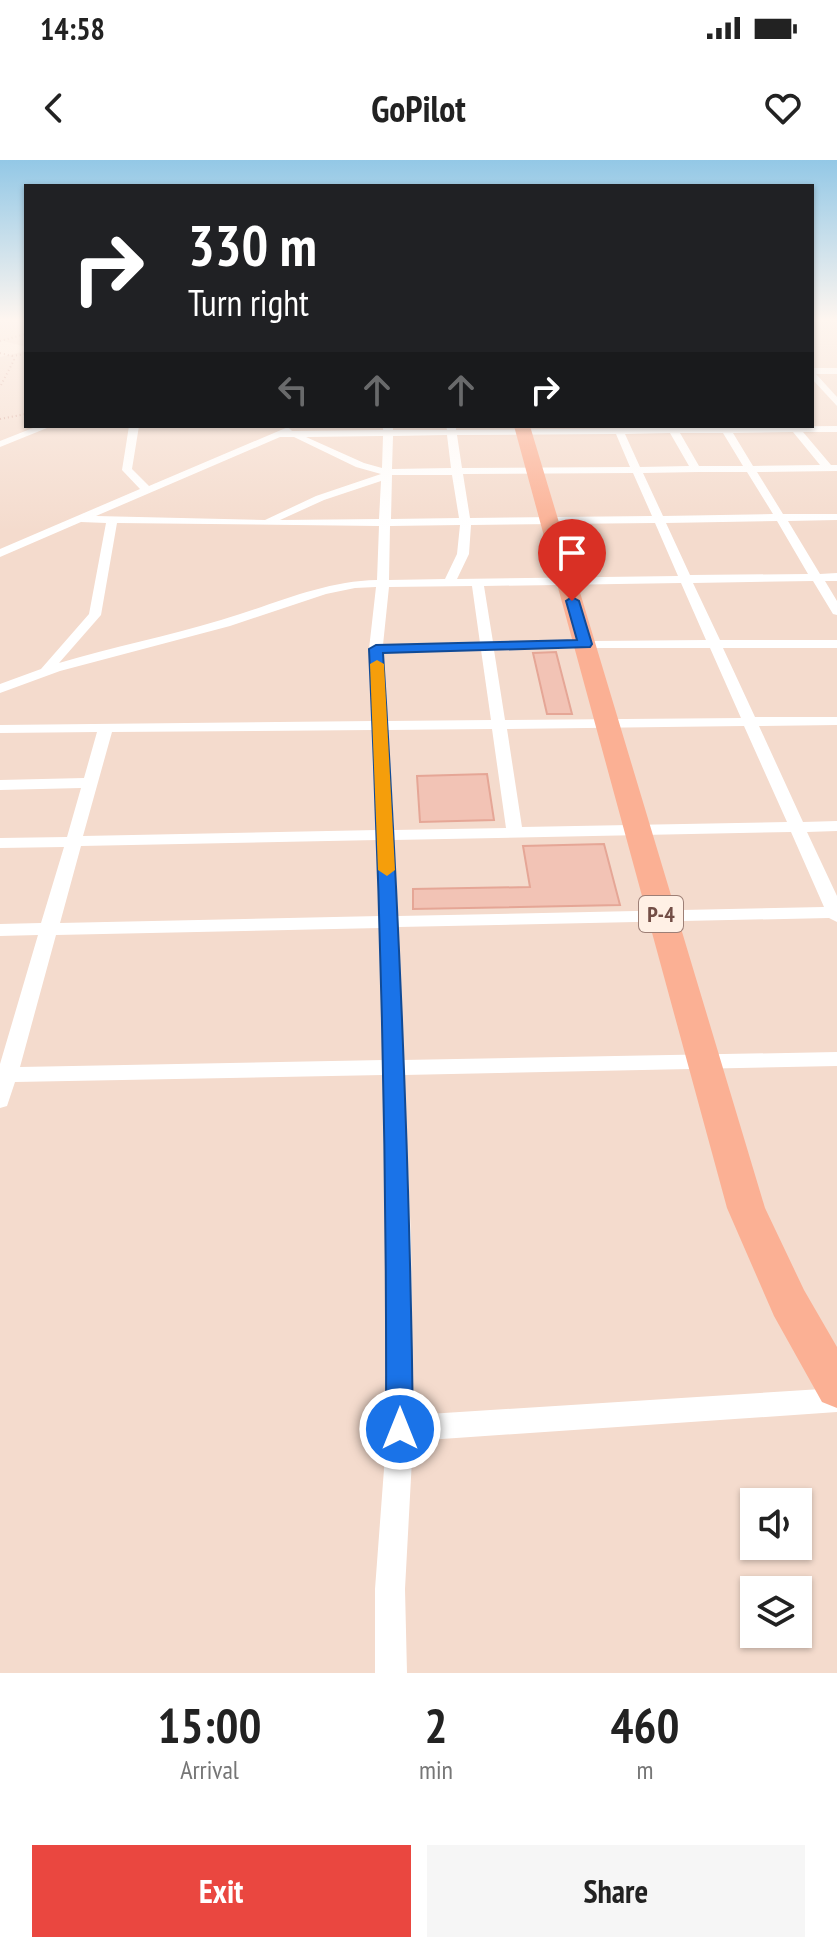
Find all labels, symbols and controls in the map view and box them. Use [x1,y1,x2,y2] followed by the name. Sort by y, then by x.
[40,9,105,48] text: 14:58
[371,85,466,132] text: GoPilot
[32,86,76,130] icon: back
[761,86,805,130] icon: heart
[188,209,317,281] text: 330 m
[56,216,160,320] icon: right
[188,279,309,326] text: Turn right
[271,368,315,412] icon: left
[355,368,399,412] icon: ahead
[439,368,483,412] icon: ahead
[523,368,567,412] icon: right
[538,519,606,601] pin
[550,531,594,575] icon: arrive
[639,896,683,932] road number: P-4
[358,1387,442,1471] position arrow
[740,1488,812,1648] map controls
[740,1488,812,1560] button: sound
[740,1576,812,1648] button: layers
[158,1694,261,1756] text: 15:00
[425,1694,447,1756] text: 2
[611,1694,679,1756] text: 460
[180,1753,239,1786] text: Arrival
[419,1753,453,1786] text: min
[637,1753,653,1786] text: m
[32,1845,411,1937] button: Exit
[427,1845,805,1937] button: Share

